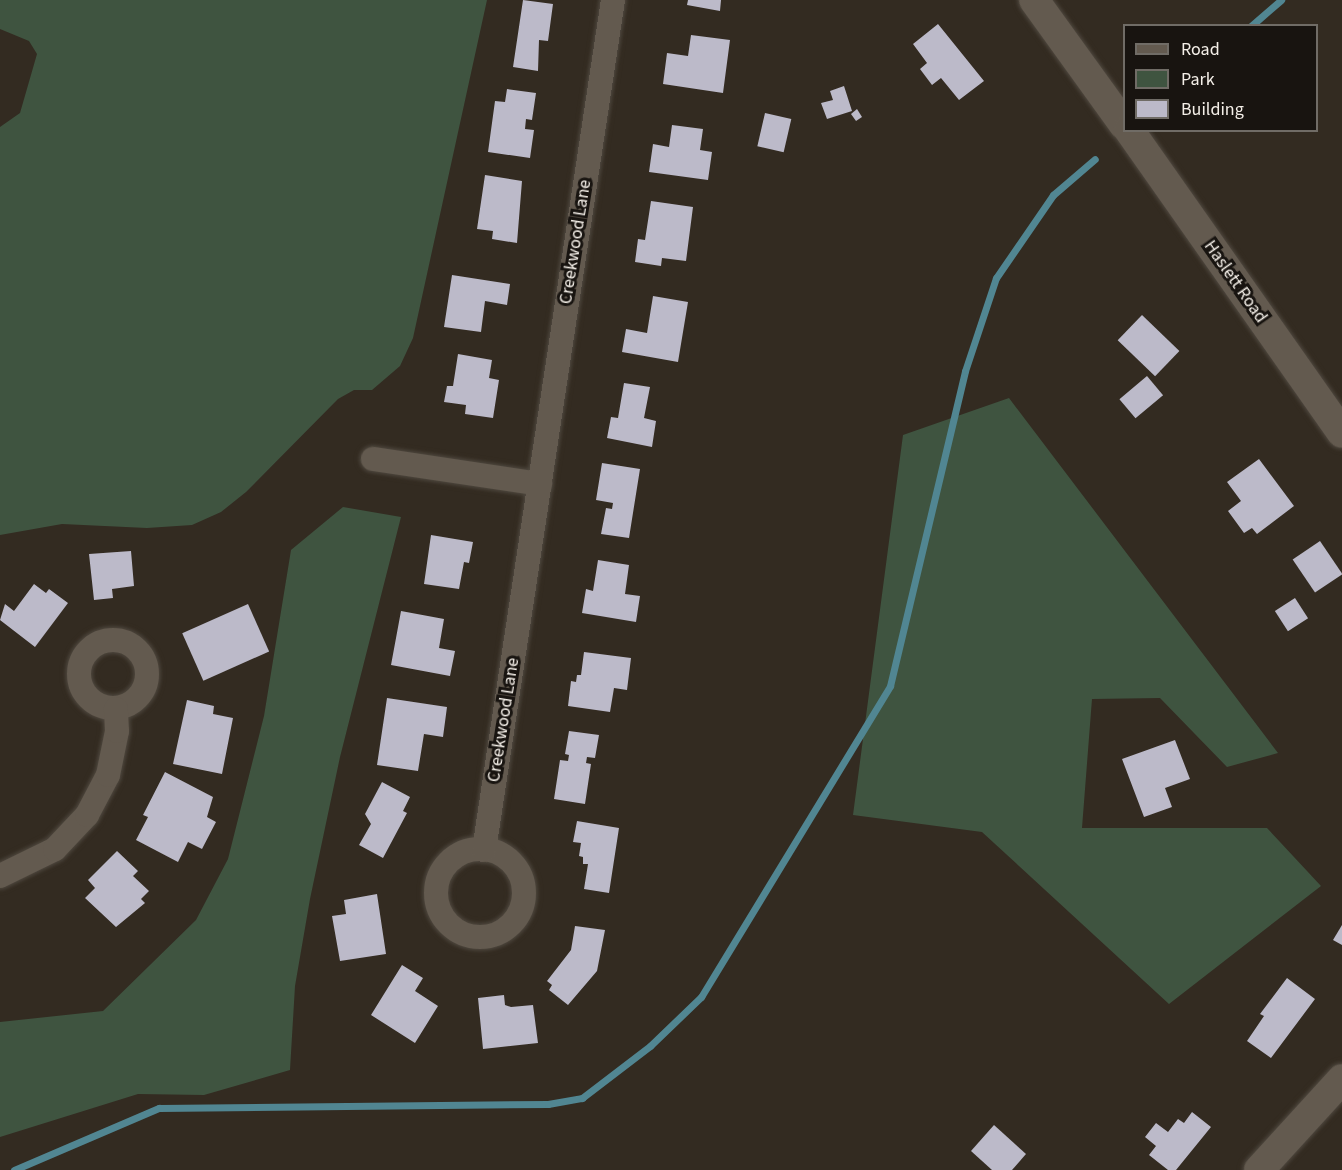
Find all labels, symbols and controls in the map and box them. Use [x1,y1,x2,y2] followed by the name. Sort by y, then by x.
[1123,24,1318,132] legend
[1181,37,1220,62] text: Road
[1181,67,1215,92] text: Park
[1181,97,1244,122] text: Building
[556,178,596,306] street label: Creekwood Lane
[1199,237,1271,327] street label: Haslett Road
[484,656,524,784] street label: Creekwood Lane

